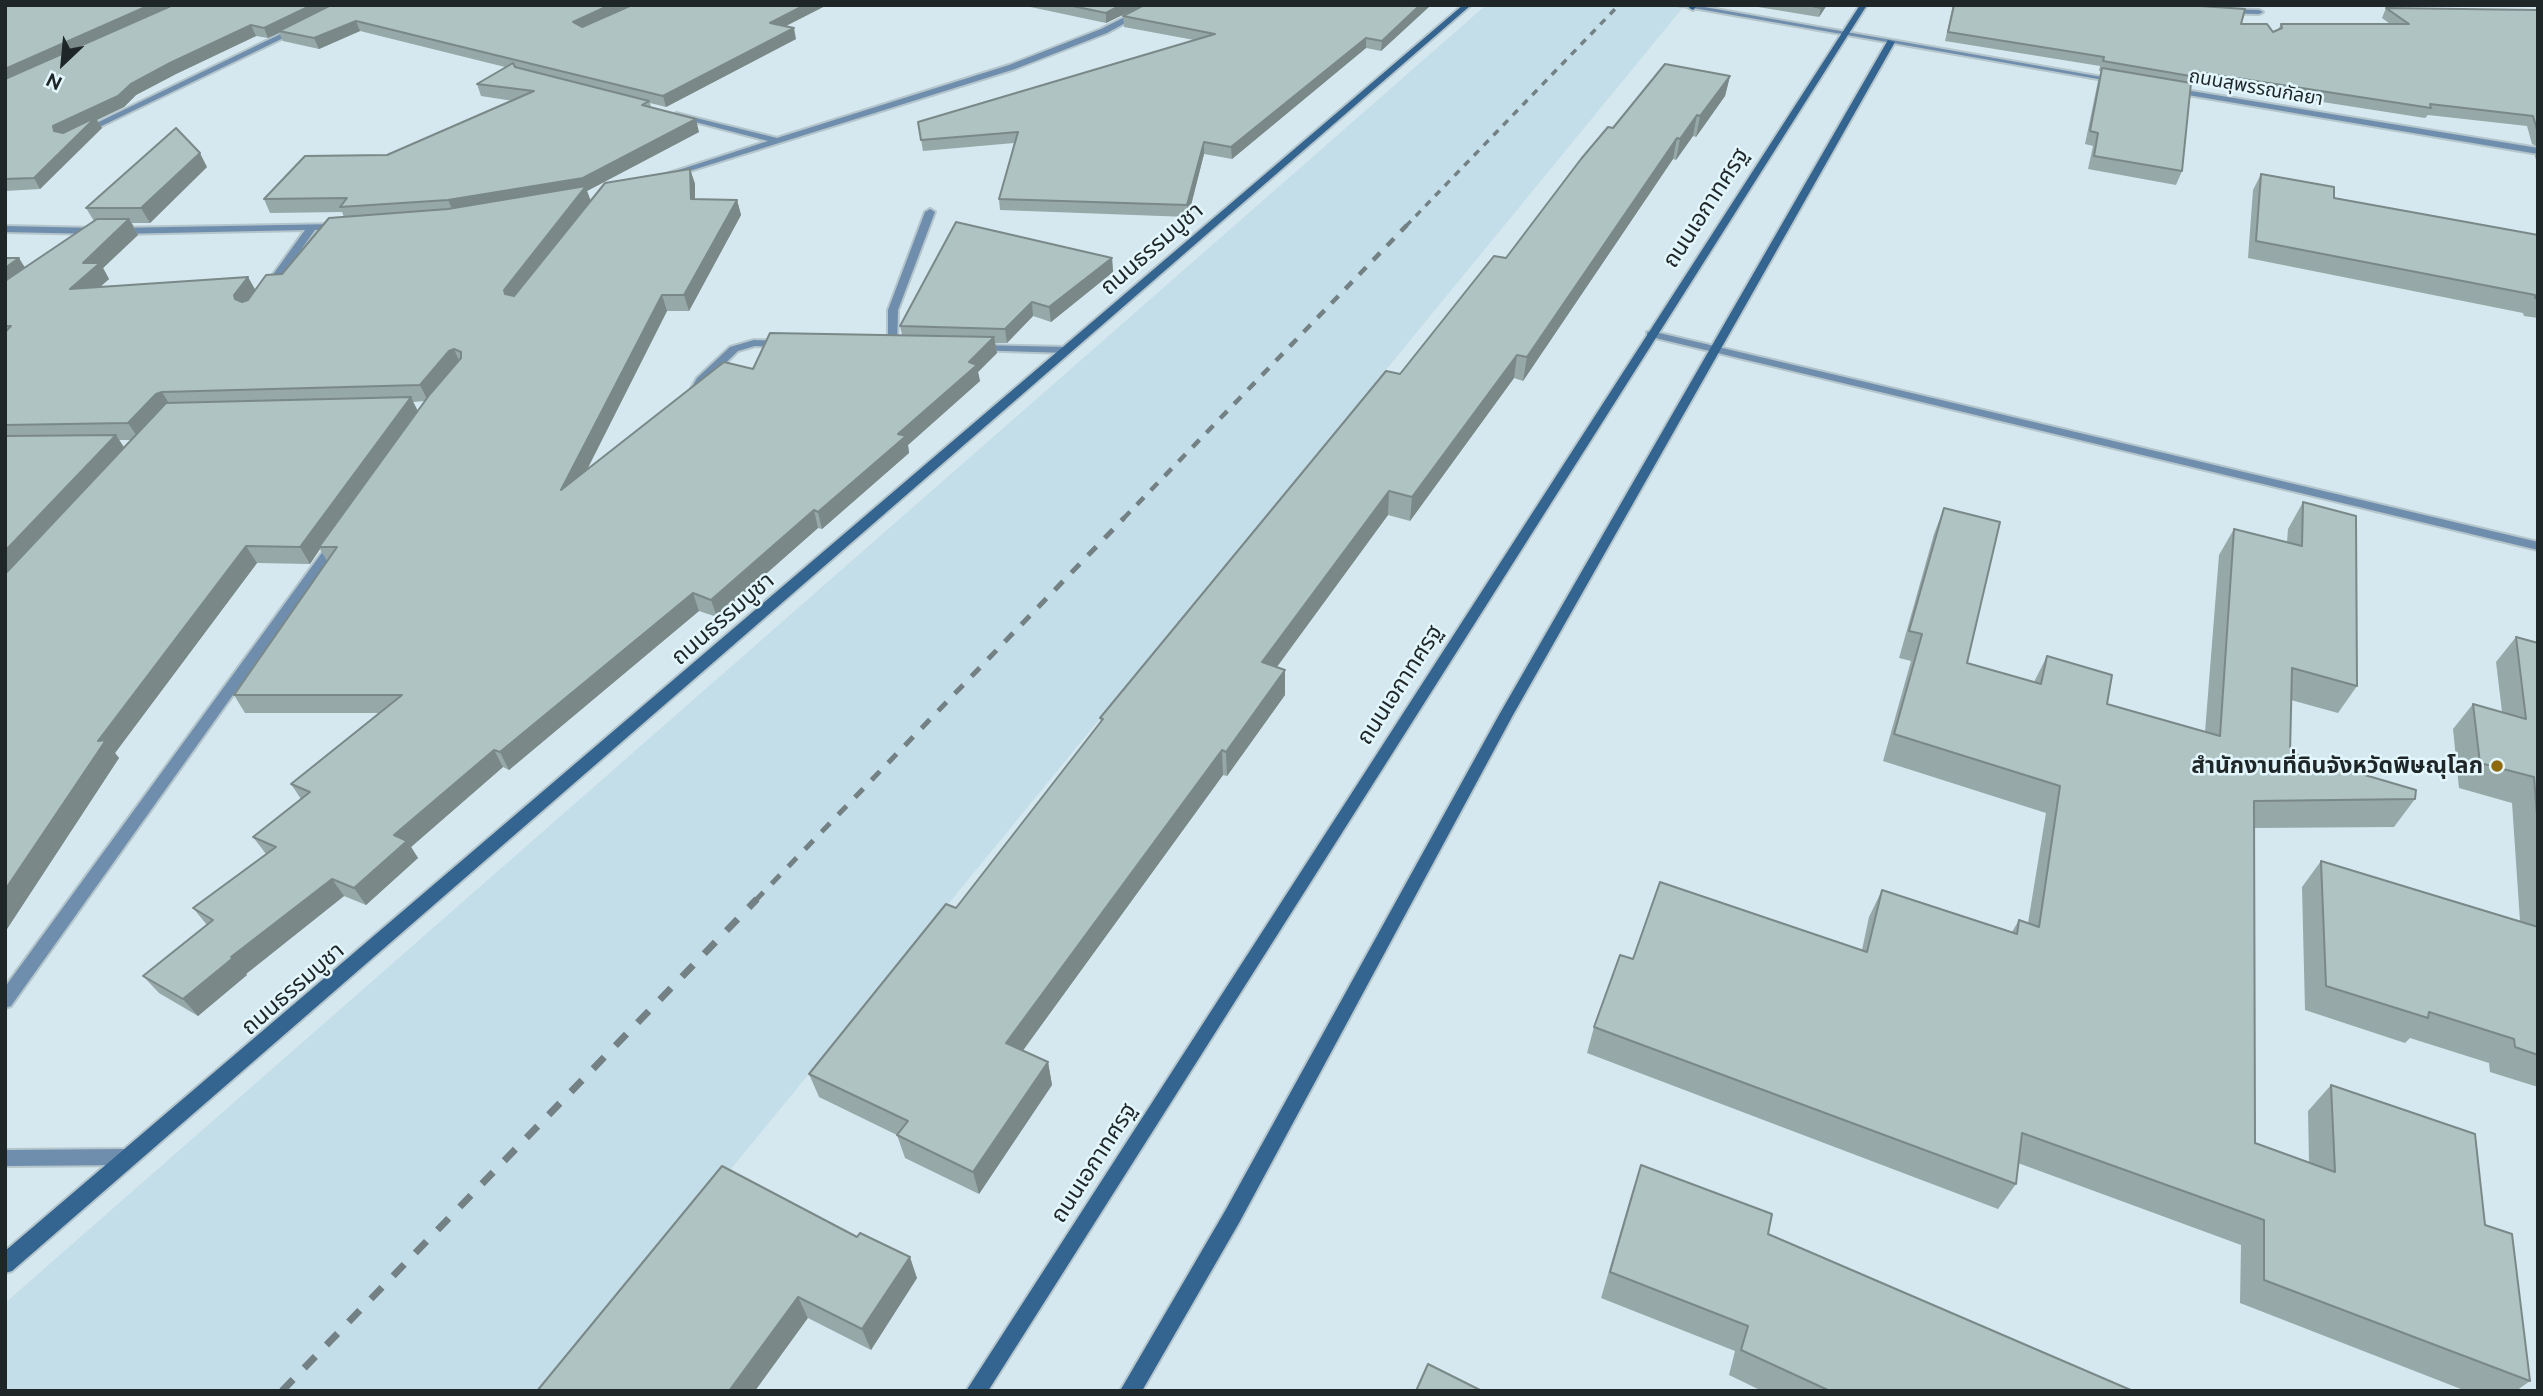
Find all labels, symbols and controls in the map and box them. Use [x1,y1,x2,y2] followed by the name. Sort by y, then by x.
[28,28,98,98] north arrow
[2187,65,2325,111] street label: ถนนสุพรรณกัลยา
[42,69,65,95] text: N
[1657,143,1755,273] street label: ถนนเอกาทศรฐ
[1095,197,1209,301] street label: ถนนธรรมบูชา
[666,567,780,671] street label: ถนนธรรมบูชา
[1351,620,1449,750] street label: ถนนเอกาทศรฐ
[2191,752,2483,780] place label: สำนักงานที่ดินจังหวัดพิษณุโลก
[2489,758,2505,774] marker: สำนักงานที่ดินจังหวัดพิษณุโลก
[236,937,350,1041] street label: ถนนธรรมบูชา
[1045,1098,1143,1228] street label: ถนนเอกาทศรฐ

